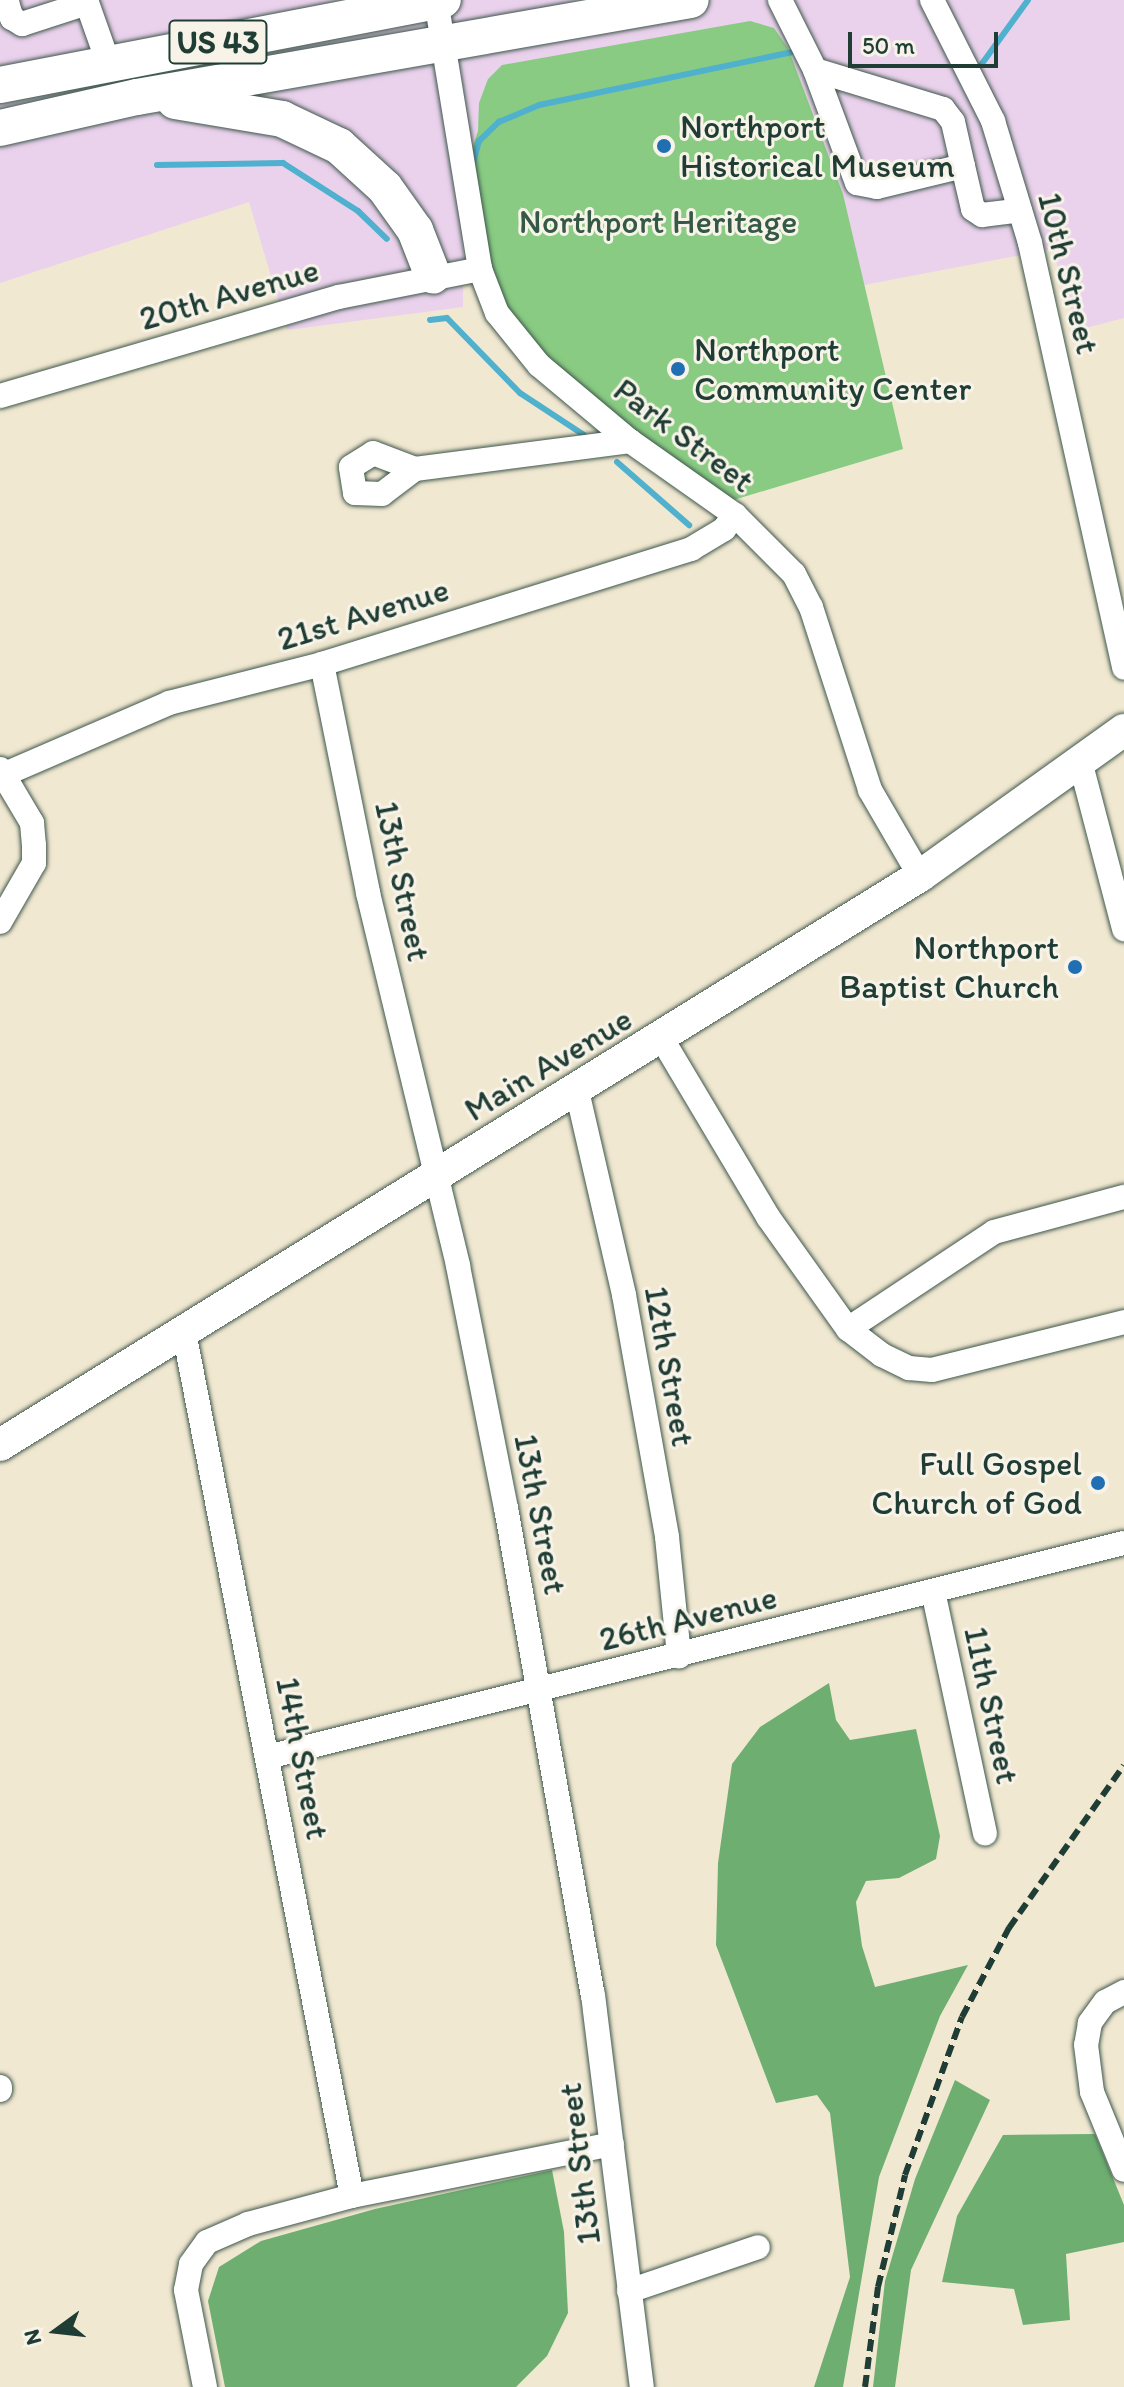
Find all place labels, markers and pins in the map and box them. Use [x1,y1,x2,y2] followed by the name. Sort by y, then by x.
[680,106,953,186] place label: Northport Historical Museum
[655,137,673,155] marker: Northport Historical Museum
[694,329,972,408] place label: Northport Community Center
[669,360,687,378] marker: Northport Community Center
[838,927,1059,1006] place label: Northport Baptist Church
[1066,958,1084,976] marker: Northport Baptist Church
[871,1443,1082,1522] place label: Full Gospel Church of God
[1089,1474,1107,1492] marker: Full Gospel Church of God

